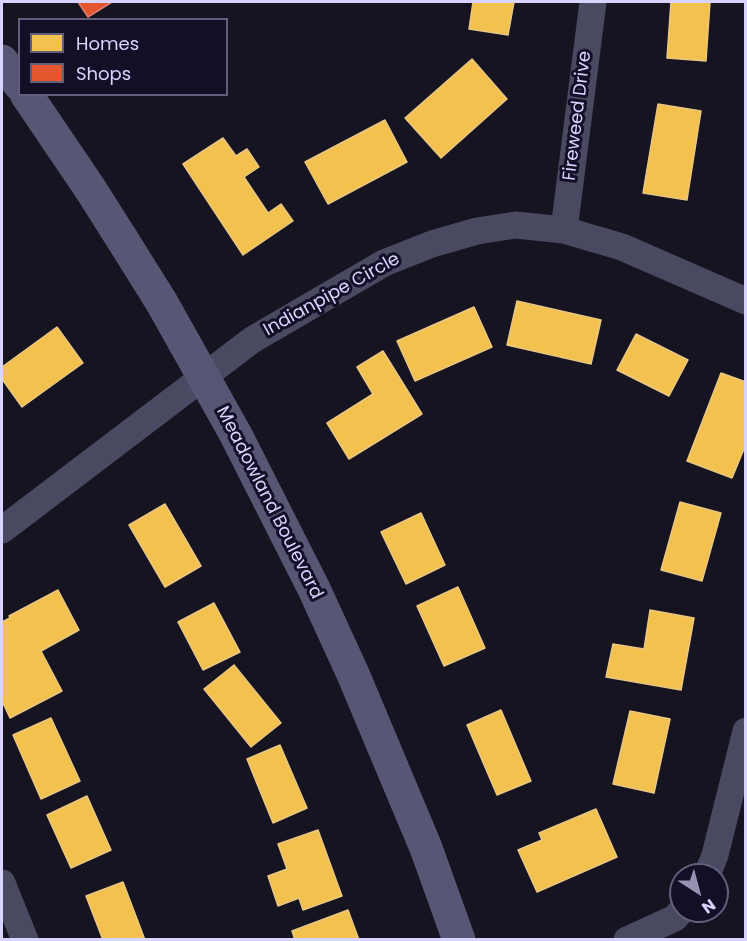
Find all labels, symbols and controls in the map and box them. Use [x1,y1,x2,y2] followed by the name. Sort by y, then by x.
[18,18,228,96] legend
[76,31,139,56] text: Homes
[559,50,597,182] street label: Fireweed Drive
[76,61,131,86] text: Shops
[260,249,404,341] street label: Indianpipe Circle
[211,403,327,603] street label: Meadowland Boulevard
[669,863,729,923] north arrow
[697,894,720,919] text: N

